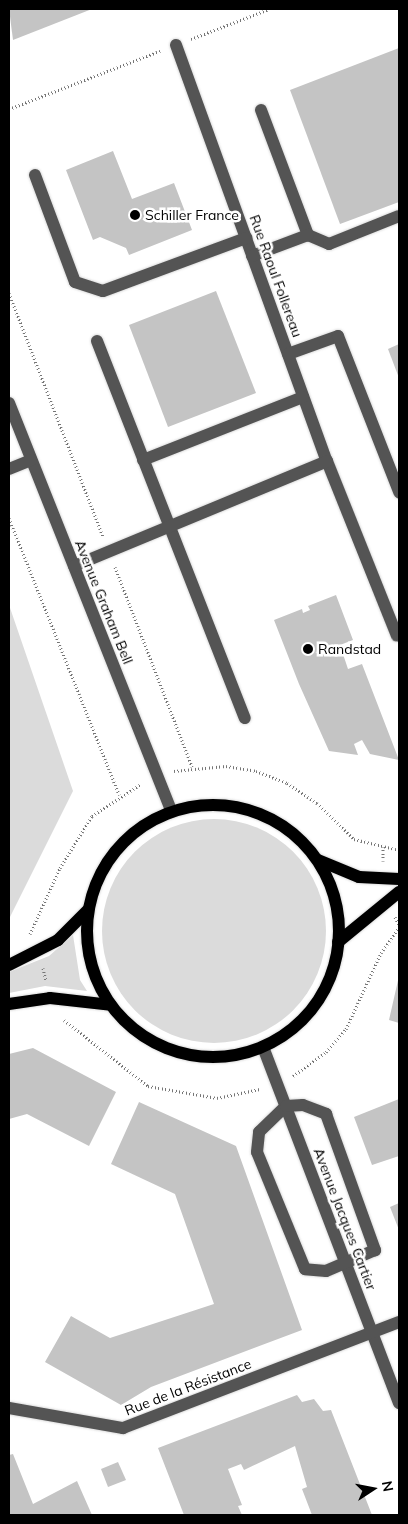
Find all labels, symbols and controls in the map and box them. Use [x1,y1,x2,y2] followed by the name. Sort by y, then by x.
[145,207,239,223] place label: Schiller France
[129,209,141,221] marker: Schiller France
[246,212,306,340] street label: Rue Raoul Follereau
[71,537,137,667] street label: Avenue Graham Bell
[318,641,381,657] place label: Randstad
[302,643,314,655] marker: Randstad
[310,1145,380,1293] street label: Avenue Jacques Cartier
[122,1355,254,1419] street label: Rue de la Résistance
[348,1464,398,1514] north arrow
[378,1479,398,1493] text: N

